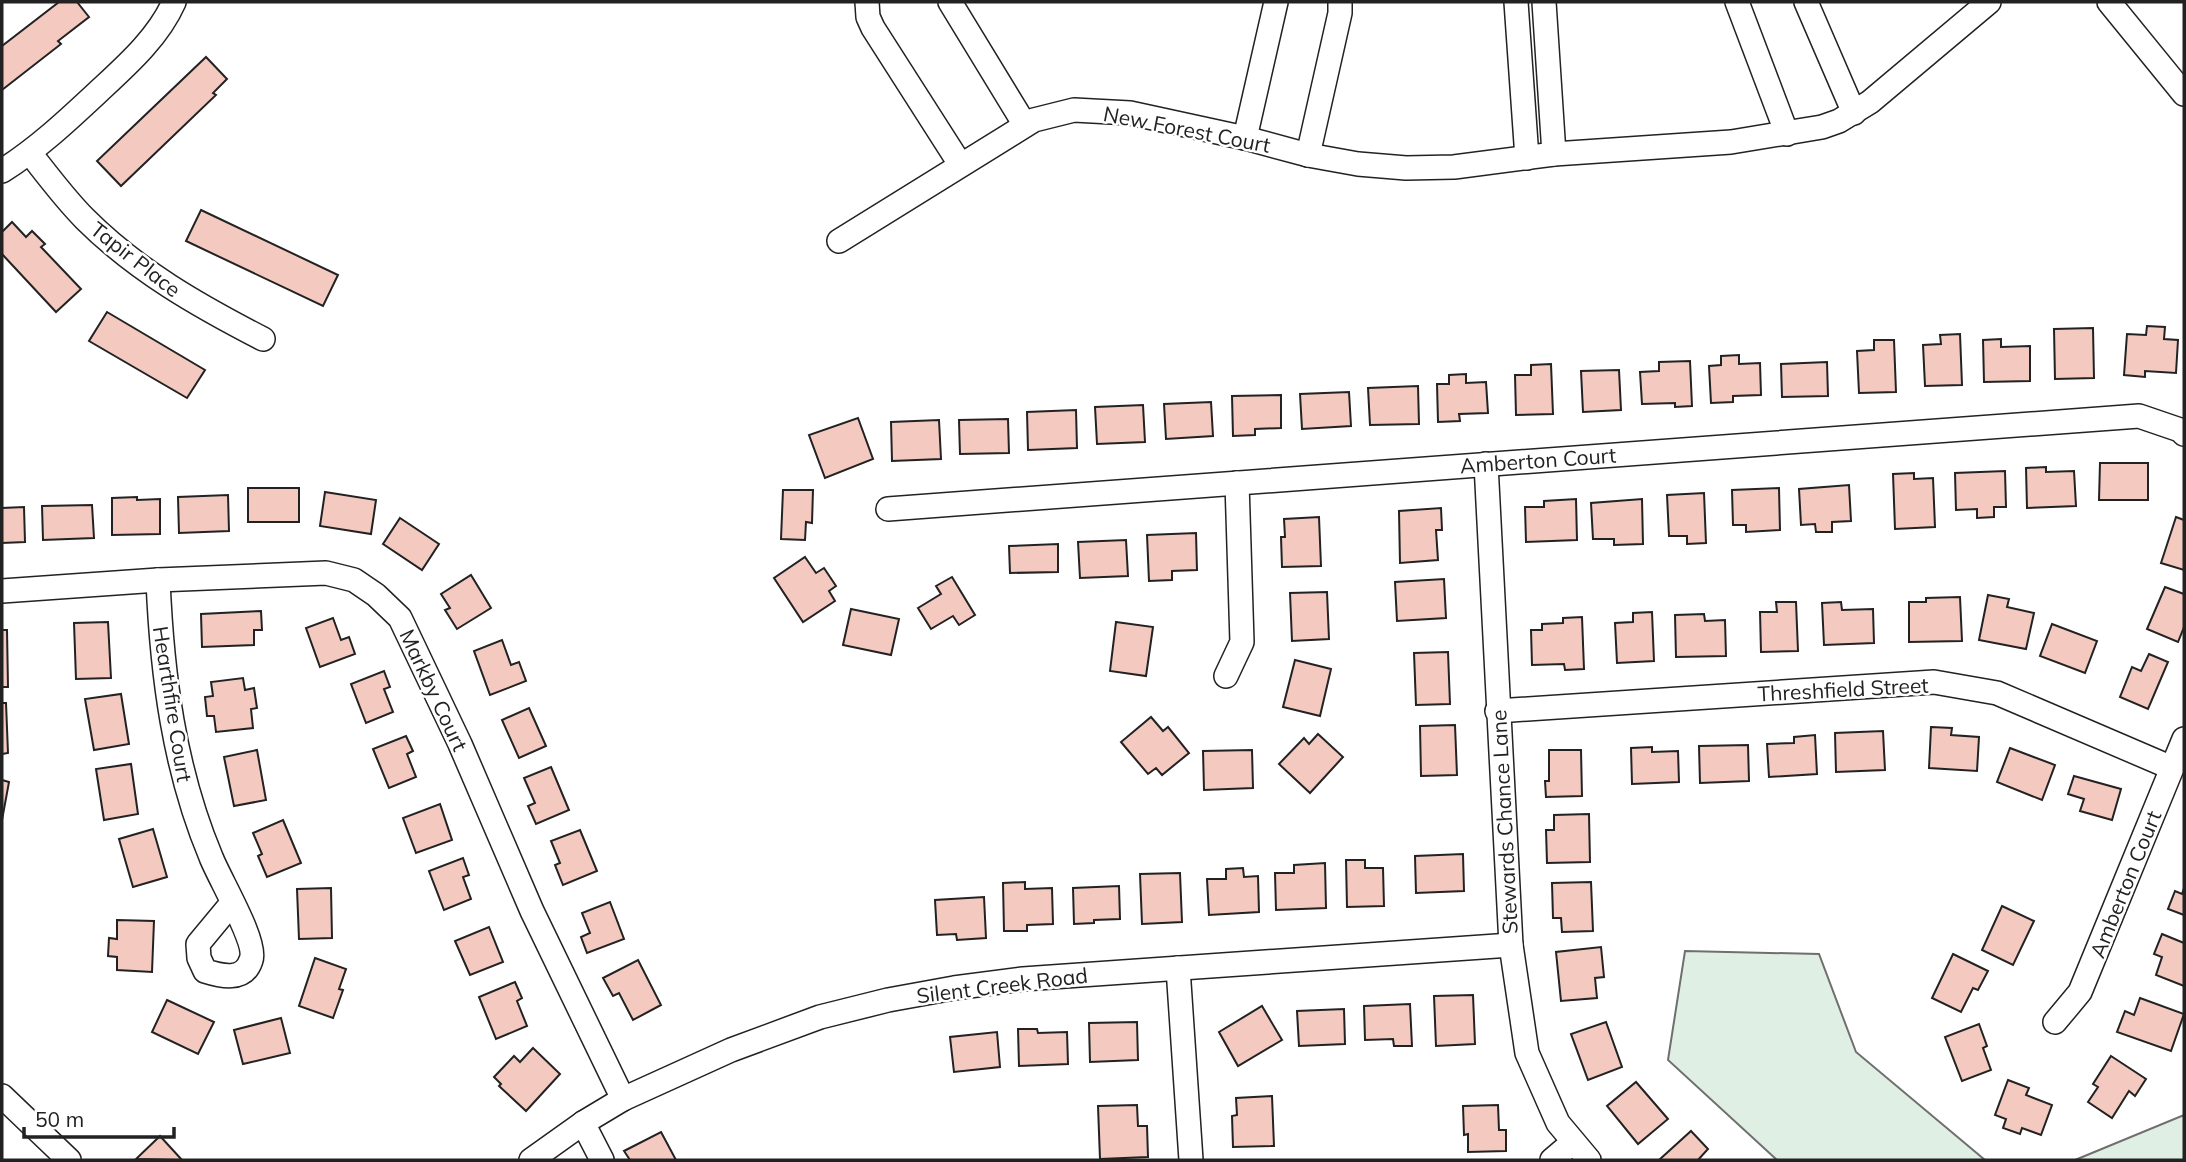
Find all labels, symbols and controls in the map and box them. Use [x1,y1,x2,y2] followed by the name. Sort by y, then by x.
[1101,100,1273,158] street label: New Forest Court
[86,216,186,302] street label: Tapir Place
[1459,442,1617,478] street label: Amberton Court
[148,624,198,784] street label: Hearthfire Court
[394,625,474,755] street label: Markby Court
[1757,672,1929,706] street label: Threshfield Street
[1485,709,1523,935] street label: Stewards Chance Lane
[2084,807,2166,961] street label: Amberton Court
[915,962,1089,1008] street label: Silent Creek Road
[24,1096,175,1140] scale bar
[35,1106,84,1132] text: 50 m

